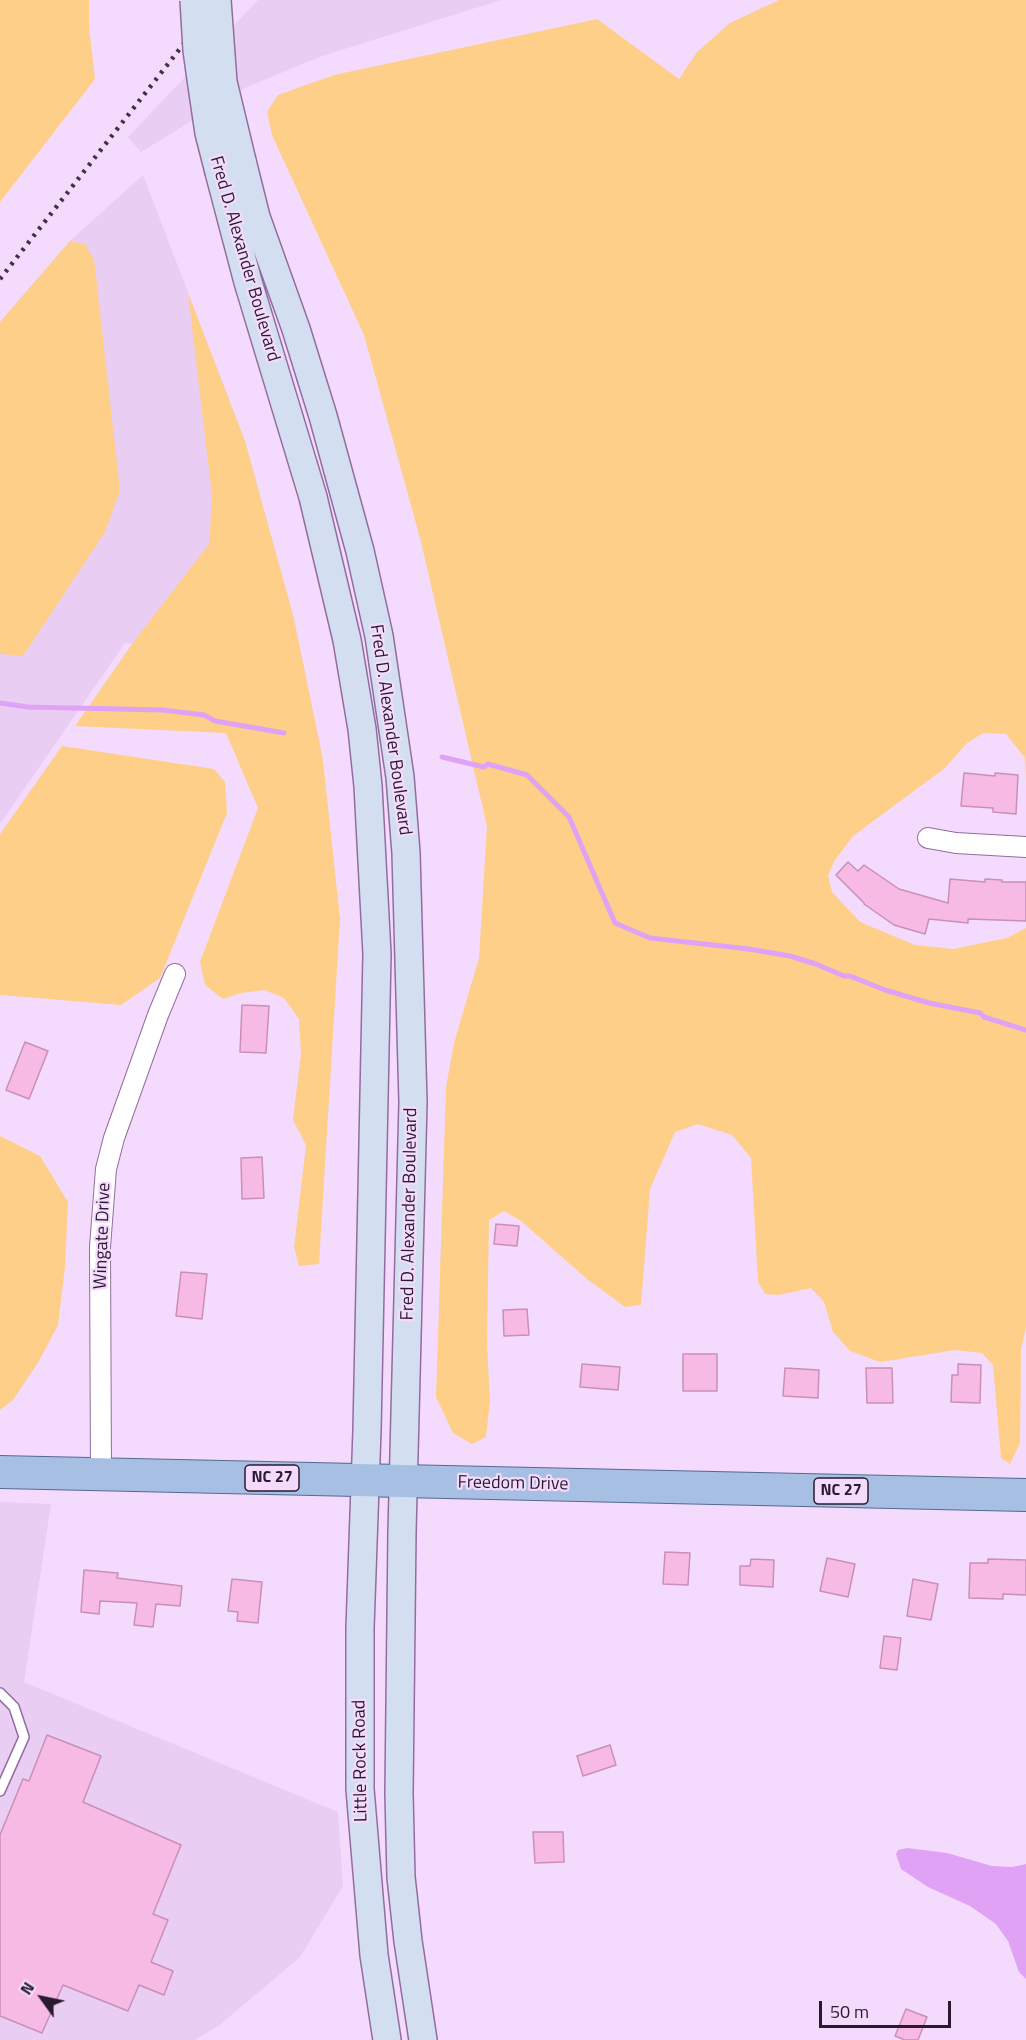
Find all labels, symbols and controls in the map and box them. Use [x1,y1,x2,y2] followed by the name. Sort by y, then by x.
[204,154,284,364] street label: Fred D. Alexander Boulevard
[365,623,415,837] street label: Fred D. Alexander Boulevard
[397,1108,423,1320] street label: Fred D. Alexander Boulevard
[90,1182,116,1290] street label: Wingate Drive
[245,1465,299,1491] road number: NC 27
[457,1472,569,1496] street label: Freedom Drive
[814,1478,868,1504] road number: NC 27
[349,1700,373,1822] street label: Little Rock Road
[12,1968,72,2028] north arrow
[14,1977,40,1999] text: N
[822,1989,954,2027] scale bar
[830,1998,869,2025] text: 50 m

